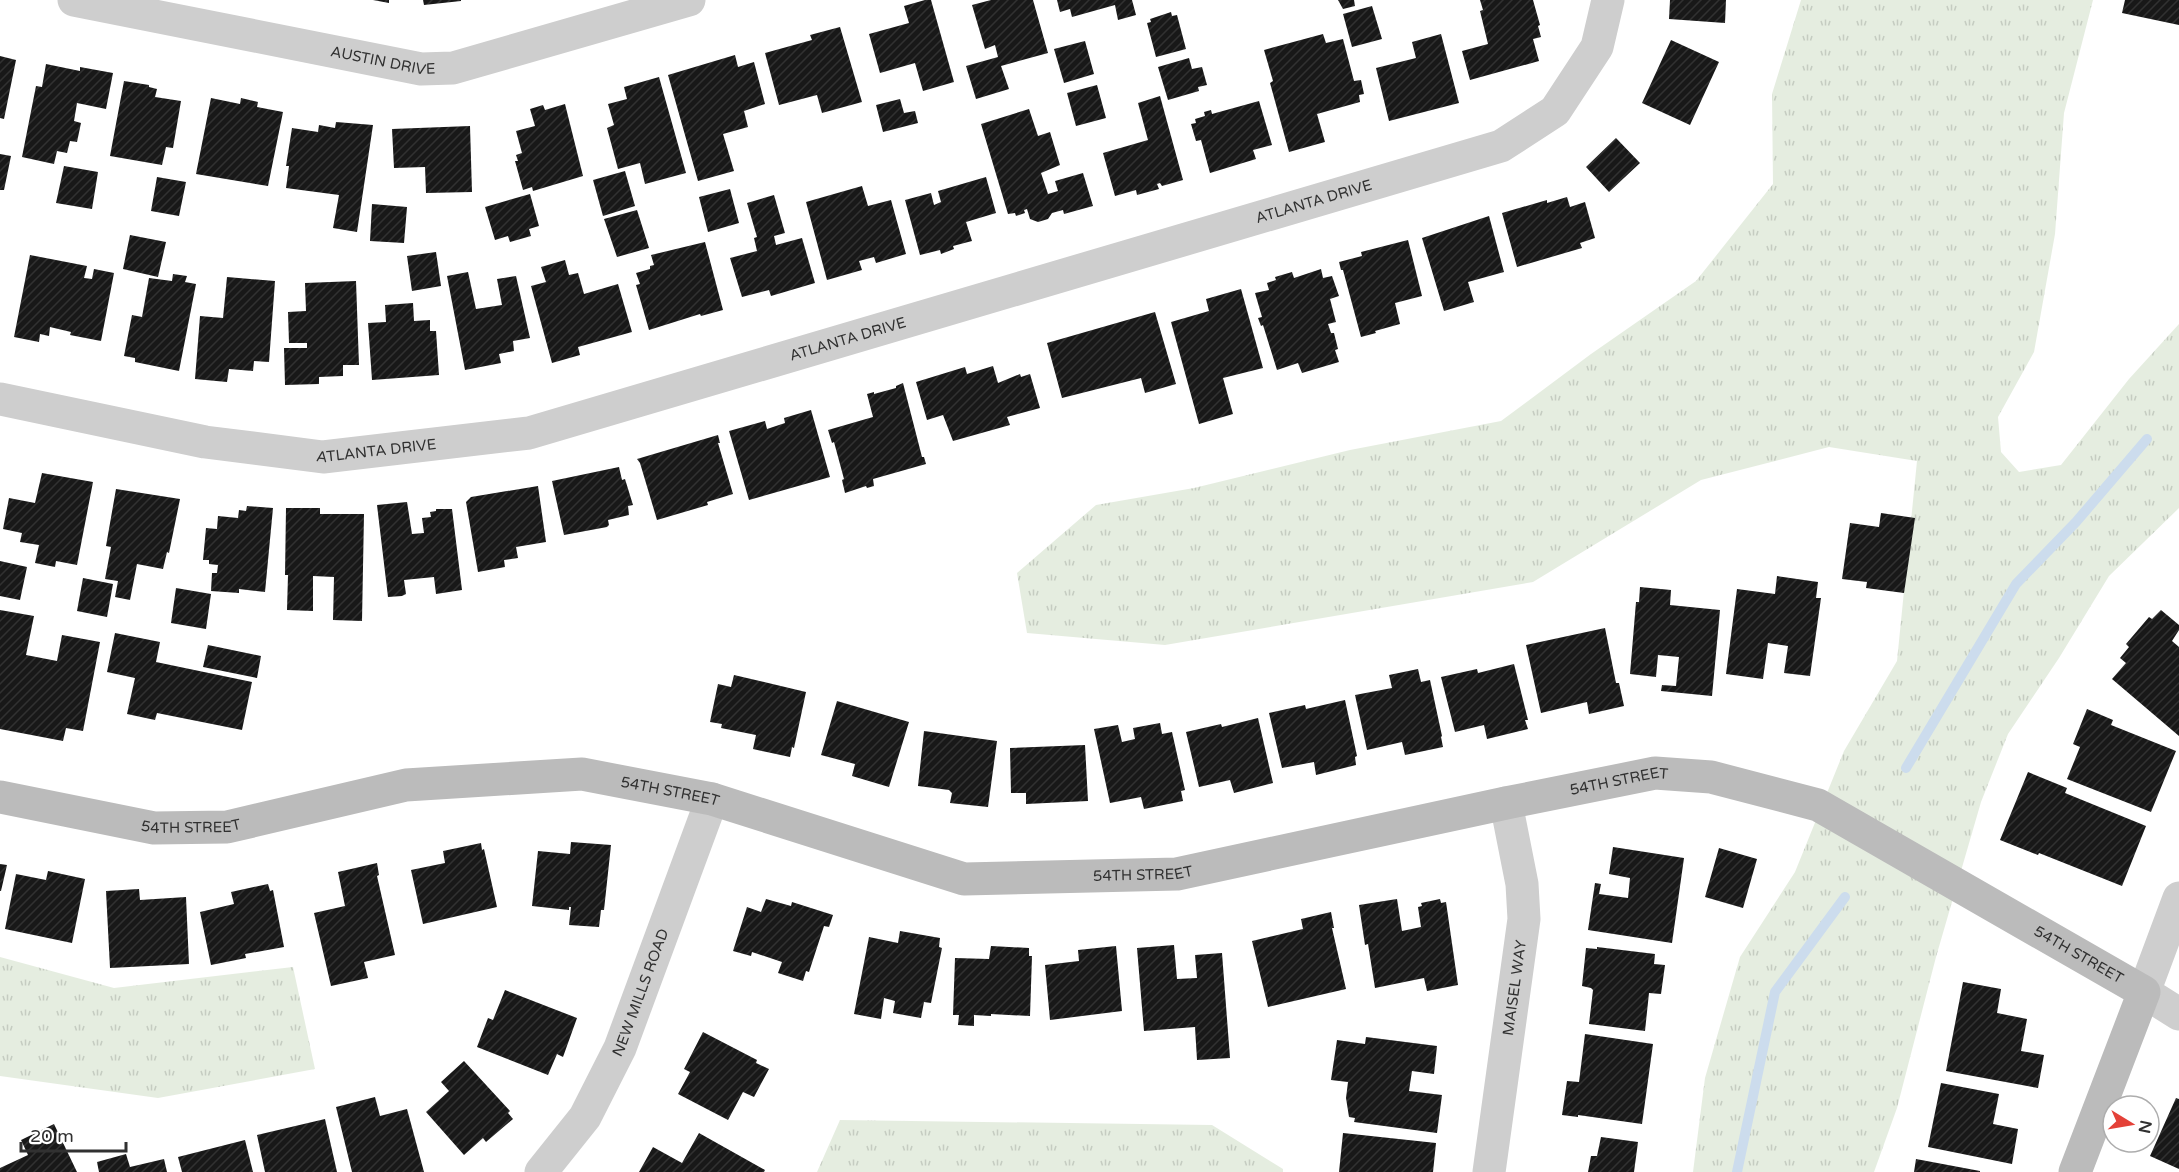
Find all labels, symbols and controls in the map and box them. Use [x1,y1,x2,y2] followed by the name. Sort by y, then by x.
[329,42,436,79] street label: AUSTIN DRIVE
[1253,176,1374,227] street label: ATLANTA DRIVE
[787,313,908,365] street label: ATLANTA DRIVE
[315,435,437,466] street label: ATLANTA DRIVE
[1568,763,1669,799] street label: 54TH STREET
[619,773,722,810] street label: 54TH STREET
[139,815,243,837] street label: 54TH STREET
[1093,862,1194,885] street label: 54TH STREET
[2031,922,2127,987] street label: 54TH STREET
[608,926,672,1059] street label: NEW MILLS ROAD
[1499,938,1530,1037] street label: MAISEL WAY
[2101,1094,2161,1154] north arrow
[21,1115,126,1153] scale bar
[2134,1118,2156,1135] text: N
[30,1125,74,1147] text: 20 m

